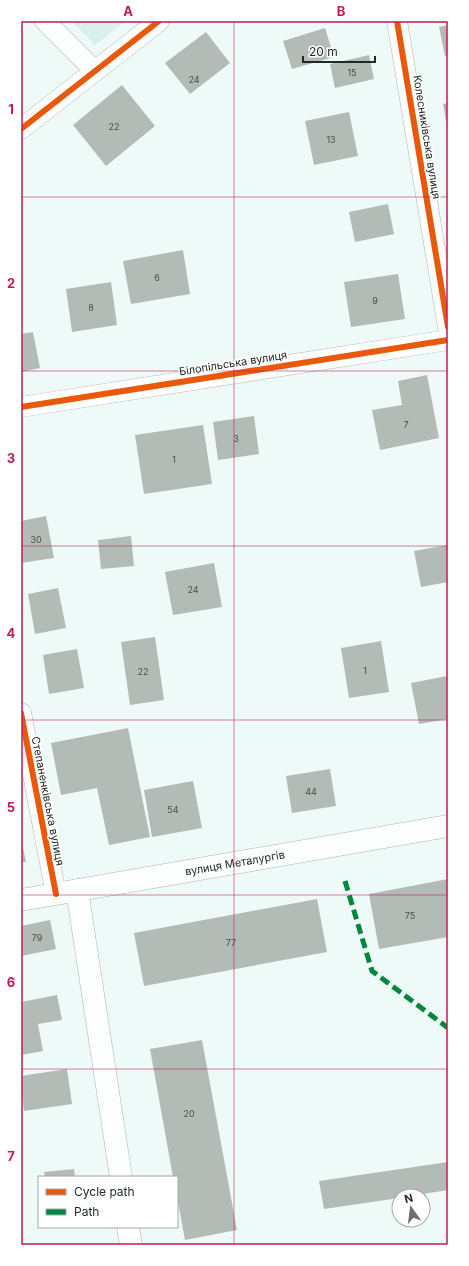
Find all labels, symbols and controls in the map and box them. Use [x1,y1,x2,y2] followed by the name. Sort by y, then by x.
[123,3,133,19] text: A
[337,3,346,19] text: B
[303,38,375,64] scale bar
[309,44,338,59] text: 20 m
[347,67,357,78] house number: 15
[188,74,200,85] house number: 24
[410,74,444,200] street label: Колесниківська вулиця
[8,101,14,117] text: 1
[109,121,119,132] house number: 22
[326,134,336,145] house number: 13
[154,272,160,283] house number: 6
[7,275,15,291] text: 2
[372,295,378,306] house number: 9
[88,302,94,313] house number: 8
[178,348,288,378] street label: Білопільська вулиця
[403,419,409,430] house number: 7
[233,433,239,444] house number: 3
[7,450,15,466] text: 3
[172,454,176,465] house number: 1
[30,534,42,545] house number: 30
[187,584,199,595] house number: 24
[7,625,16,641] text: 4
[363,665,367,676] house number: 1
[138,666,148,677] house number: 22
[29,735,67,867] street label: Степаненківська вулиця
[305,786,317,797] house number: 44
[7,799,15,815] text: 5
[167,804,179,815] house number: 54
[184,847,286,878] street label: вулиця Металургів
[405,910,415,921] house number: 75
[32,932,43,943] house number: 79
[226,937,236,948] house number: 77
[7,974,15,990] text: 6
[183,1108,195,1119] house number: 20
[7,1148,15,1164] text: 7
[38,1176,178,1228] legend
[74,1184,135,1199] text: Cycle path
[391,1188,431,1228] north arrow
[403,1190,414,1206] text: N
[74,1204,99,1219] text: Path

